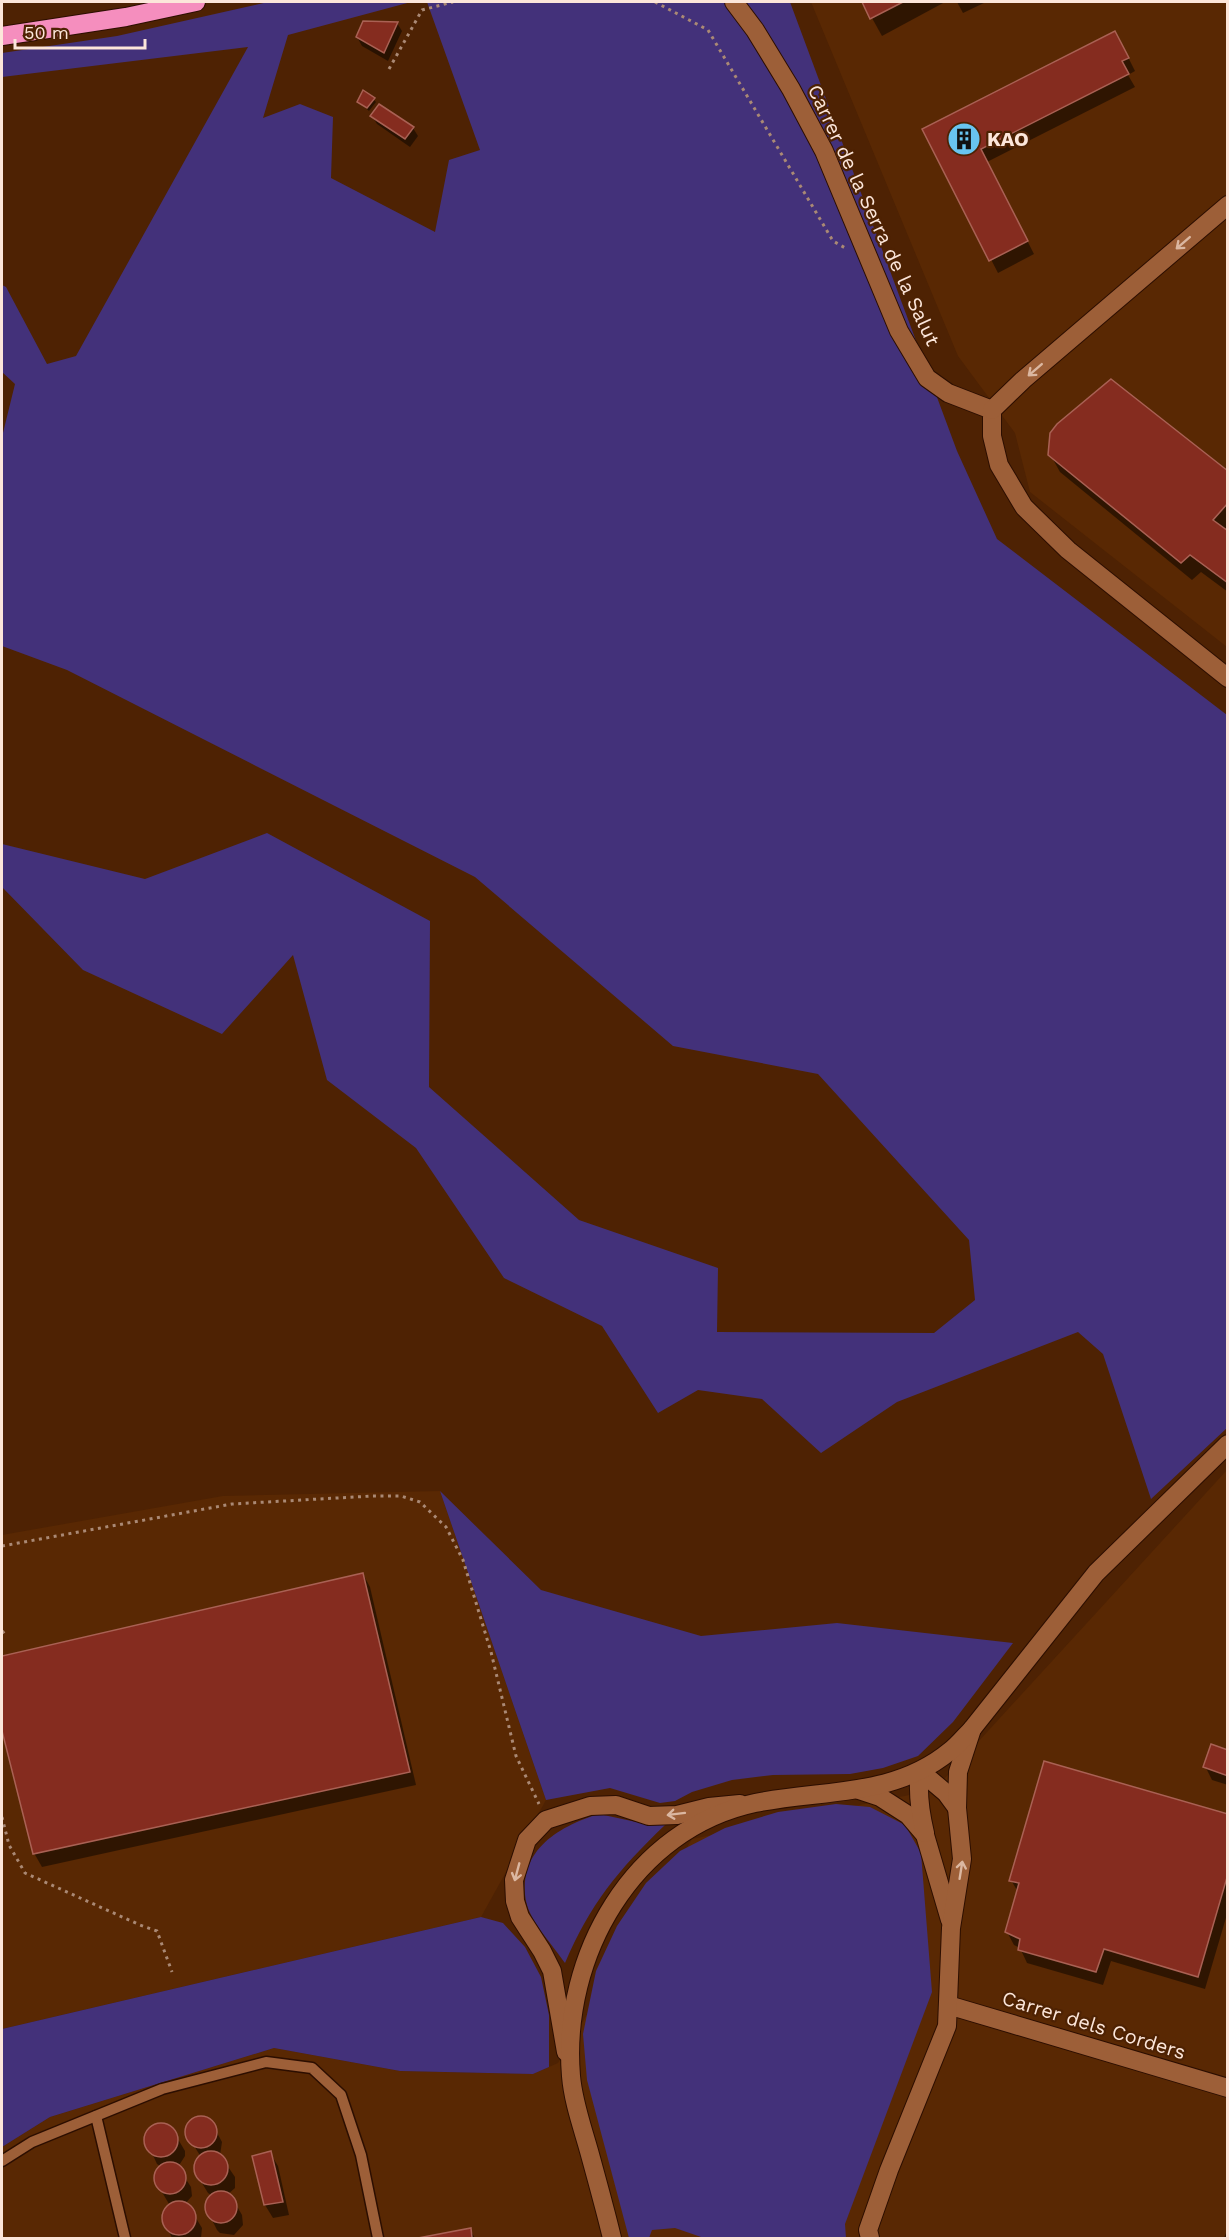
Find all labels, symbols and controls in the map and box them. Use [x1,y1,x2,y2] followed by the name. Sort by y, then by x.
[15,12,146,50] scale bar
[24,22,69,43] text: 50 m
[803,81,945,350] street label: Carrer de la Serra de la Salut
[946,121,982,157] building icon: KAO
[987,127,1029,151] place label: KAO
[1176,236,1191,250] one-way arrow
[1028,363,1043,377] one-way arrow
[666,1809,686,1820] one-way arrow
[955,1860,966,1880] one-way arrow
[511,1862,522,1881] one-way arrow
[999,1986,1189,2064] street label: Carrer dels Corders

